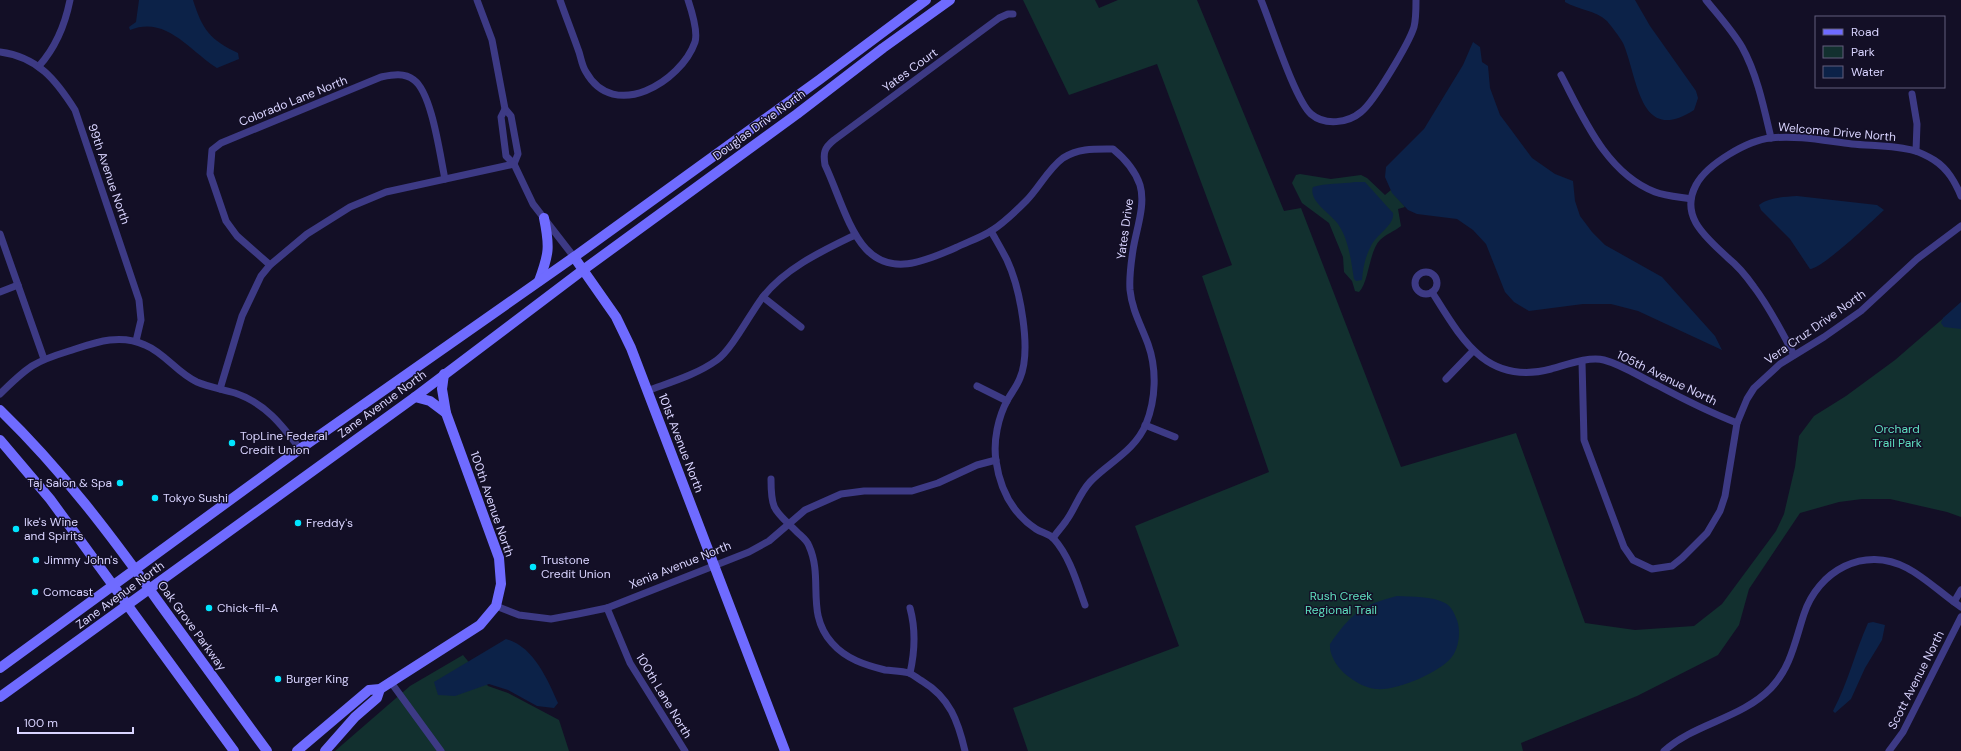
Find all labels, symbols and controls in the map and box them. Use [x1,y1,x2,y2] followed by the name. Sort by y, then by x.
[1815,16,1945,88] legend
[1851,24,1879,40] text: Road
[879,44,941,96] street label: Yates Court
[1851,44,1875,60] text: Park
[1851,64,1885,80] text: Water
[236,72,350,130] street label: Colorado Lane North
[710,86,808,164] street label: Douglas Drive North
[1777,119,1897,145] street label: Welcome Drive North
[84,122,134,226] street label: 99th Avenue North
[1113,197,1137,261] street label: Yates Drive
[1761,286,1869,368] street label: Vera Cruz Drive North
[1614,347,1720,409] street label: 105th Avenue North
[335,367,429,441] street label: Zane Avenue North
[655,391,707,495] street label: 101st Avenue North
[1872,421,1922,451] park label: Orchard Trail Park
[240,428,327,458] place label: TopLine Federal Credit Union
[227,438,237,448] marker: TopLine Federal Credit Union
[466,449,518,559] street label: 100th Avenue North
[27,475,112,491] place label: Taj Salon & Spa
[115,478,125,488] marker: Taj Salon & Spa
[163,490,228,506] place label: Tokyo Sushi
[150,493,160,503] marker: Tokyo Sushi
[24,514,84,544] place label: Ike's Wine and Spirits
[306,515,353,531] place label: Freddy's
[293,518,303,528] marker: Freddy's
[11,524,21,534] marker: Ike's Wine and Spirits
[627,537,733,593] street label: Xenia Avenue North
[44,552,118,568] place label: Jimmy John's
[541,552,611,582] place label: Trustone Credit Union
[31,555,41,565] marker: Jimmy John's
[73,558,167,632] street label: Zane Avenue North
[528,562,538,572] marker: Trustone Credit Union
[154,578,230,674] street label: Oak Grove Parkway
[43,584,94,600] place label: Comcast
[30,587,40,597] marker: Comcast
[1305,588,1377,618] park label: Rush Creek Regional Trail
[217,600,278,616] place label: Chick-fil-A
[204,603,214,613] marker: Chick-fil-A
[1884,628,1948,732] street label: Scott Avenue North
[632,651,696,741] street label: 100th Lane North
[286,671,349,687] place label: Burger King
[273,674,283,684] marker: Burger King
[18,709,133,735] scale bar
[24,715,58,731] text: 100 m

